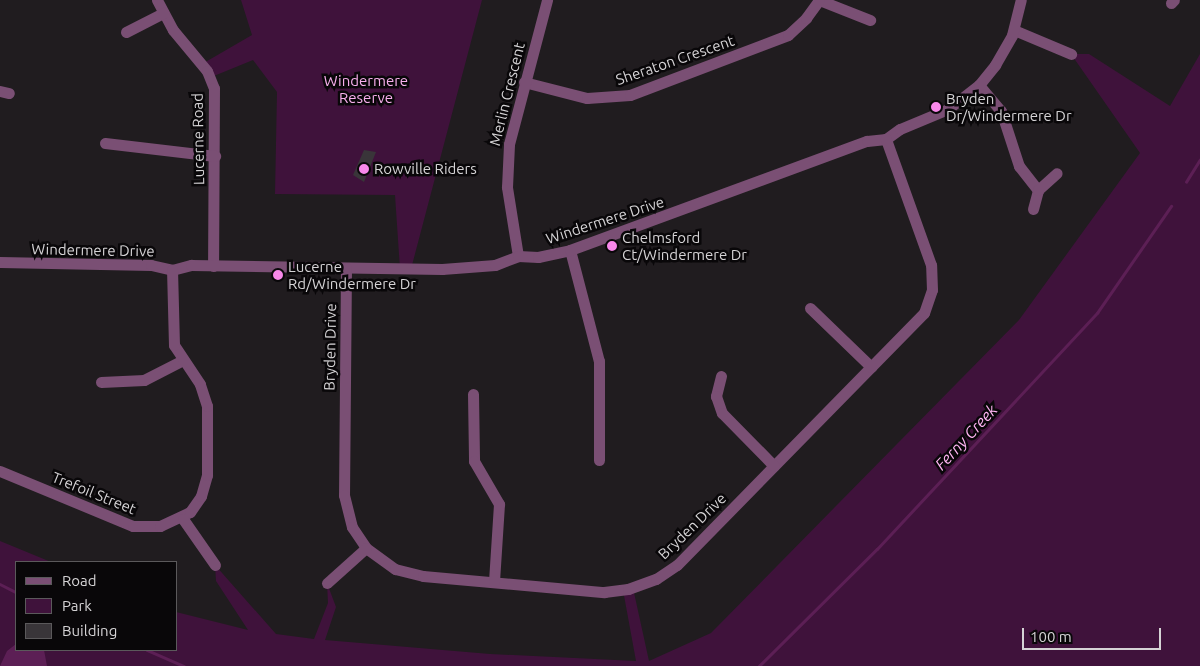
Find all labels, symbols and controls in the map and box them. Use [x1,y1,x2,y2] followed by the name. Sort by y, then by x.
[613,31,737,89] street label: Sheraton Crescent
[485,40,529,148] street label: Merlin Crescent
[324,71,408,106] park label: Windermere Reserve
[946,89,1072,124] place label: Bryden Dr/Windermere Dr
[188,93,208,185] street label: Lucerne Road
[930,101,942,113] marker: Bryden Dr/Windermere Dr
[374,160,477,178] place label: Rowville Riders
[358,163,370,175] marker: Rowville Riders
[544,192,666,248] street label: Windermere Drive
[622,228,747,263] place label: Chelmsford Ct/Windermere Dr
[31,240,155,260] street label: Windermere Drive
[606,240,618,252] marker: Chelmsford Ct/Windermere Dr
[288,257,416,292] place label: Lucerne Rd/Windermere Dr
[272,269,284,281] marker: Lucerne Rd/Windermere Dr
[320,303,340,391] street label: Bryden Drive
[931,400,1001,474] water label: Ferny Creek
[49,468,139,518] street label: Trefoil Street
[654,489,730,563] street label: Bryden Drive
[15,561,178,651] legend
[62,572,97,589] text: Road
[62,597,92,614] text: Park
[1025,618,1164,650] scale bar
[62,622,117,639] text: Building
[1030,628,1072,645] text: 100 m

